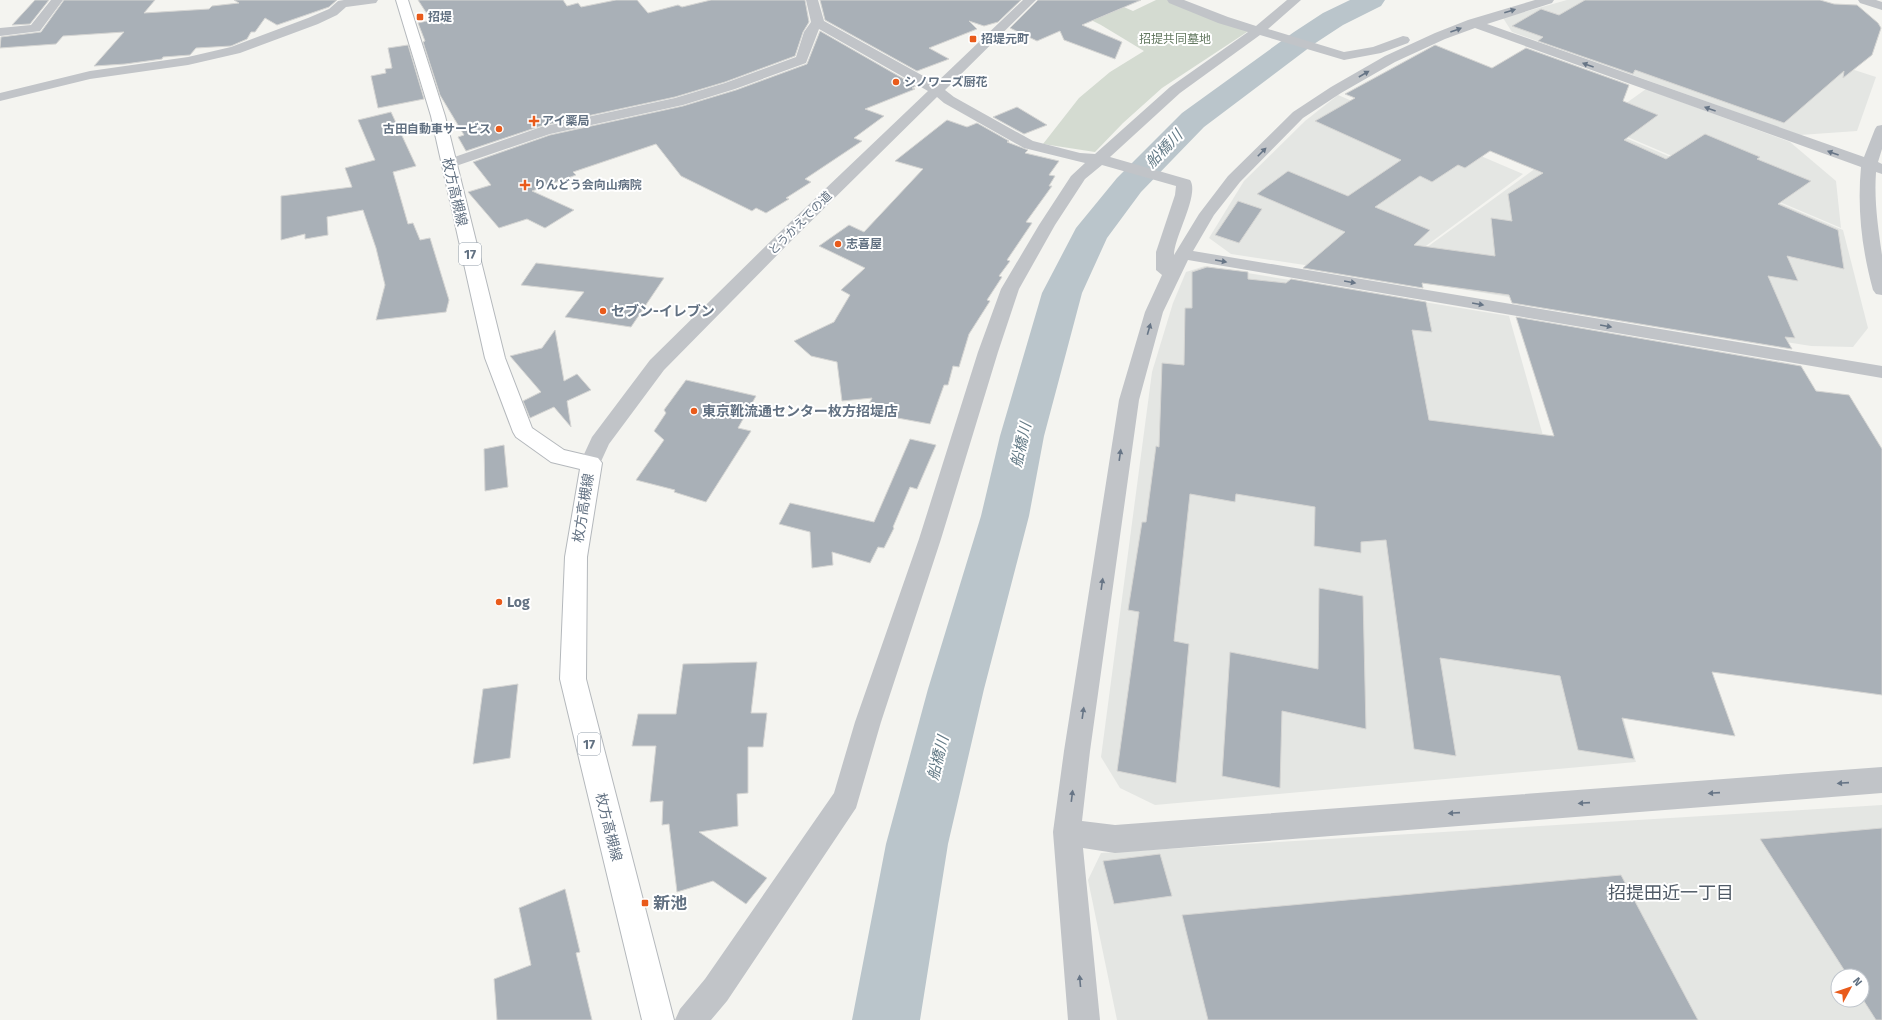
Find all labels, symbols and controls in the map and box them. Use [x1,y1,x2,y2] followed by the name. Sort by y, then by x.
[1504,8,1516,14] one-way arrow
[428,10,452,24] place label: 招堤
[415,12,425,22] marker: 招堤
[1451,26,1463,32] one-way arrow
[981,32,1029,46] place label: 招堤元町
[1139,32,1211,46] park label: 招提共同墓地
[968,34,978,44] marker: 招堤元町
[1582,61,1594,67] one-way arrow
[1358,70,1370,77] one-way arrow
[904,75,987,89] place label: シノワーズ厨花
[891,77,901,87] marker: シノワーズ厨花
[1704,105,1716,111] one-way arrow
[542,114,589,128] place label: アイ薬局
[529,116,539,126] marker: アイ薬局
[383,122,491,136] place label: 古田自動車サービス
[494,124,504,134] marker: 古田自動車サービス
[1142,125,1187,171] water label: 船橋川
[1257,147,1267,157] one-way arrow
[1826,149,1838,155] one-way arrow
[438,156,471,228] street label: 枚方高槻線
[534,178,642,192] place label: りんどう会向山病院
[519,179,531,191] marker: りんどう会向山病院
[765,188,835,258] street label: とうかえでの道
[846,237,882,251] place label: 志喜屋
[833,239,843,249] marker: 志喜屋
[459,243,481,265] road number: 17
[1215,258,1227,264] one-way arrow
[1343,280,1356,286] one-way arrow
[1472,301,1484,307] one-way arrow
[611,303,715,320] place label: セブン-イレブン
[598,306,608,316] marker: セブン-イレブン
[1146,322,1152,334] one-way arrow
[1600,323,1612,329] one-way arrow
[702,403,898,420] place label: 東京靴流通センター枚方招堤店
[689,406,699,416] marker: 東京靴流通センター枚方招堤店
[1007,419,1035,469] water label: 船橋川
[1117,449,1123,461] one-way arrow
[570,472,597,544] street label: 枚方高槻線
[1099,578,1105,590] one-way arrow
[507,594,530,611] place label: Log
[494,597,504,607] marker: Log
[1080,706,1086,719] one-way arrow
[924,732,953,782] water label: 船橋川
[578,733,600,755] road number: 17
[1837,779,1849,786] one-way arrow
[1707,789,1720,796] one-way arrow
[1068,790,1075,802] one-way arrow
[592,791,625,863] street label: 枚方高槻線
[1578,799,1590,806] one-way arrow
[1448,809,1460,816] one-way arrow
[1608,882,1734,904] district label: 招提田近一丁目
[653,893,687,914] place label: 新池
[640,898,650,908] marker: 新池
[1830,968,1870,1008] north arrow
[1077,975,1084,987] one-way arrow
[1850,975,1865,989] text: N

